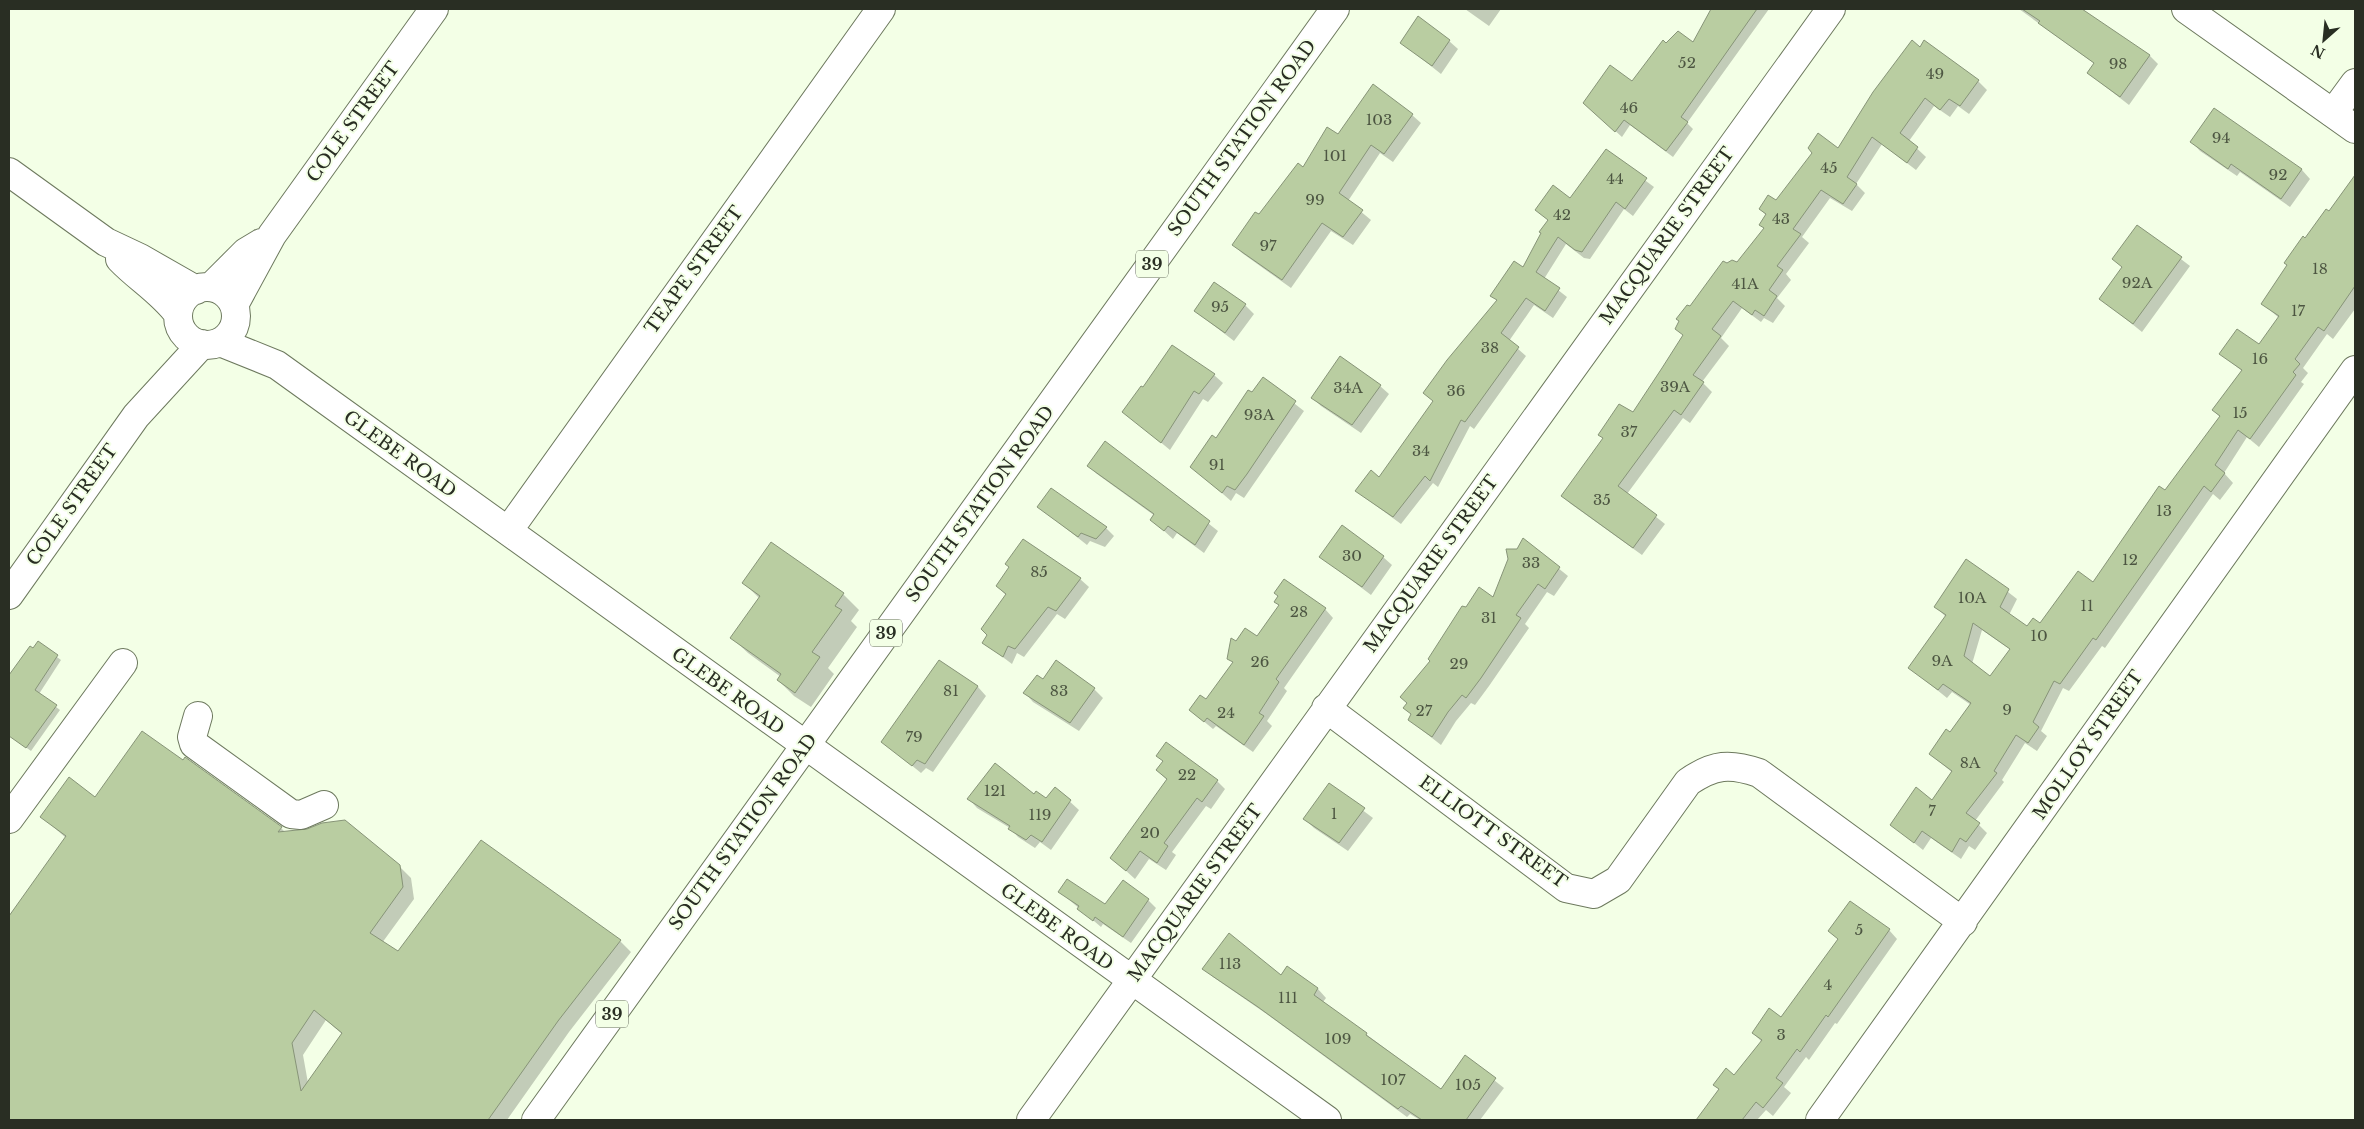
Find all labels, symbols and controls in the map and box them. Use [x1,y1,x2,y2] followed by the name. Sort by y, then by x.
[2299,15,2349,65] north arrow
[1163,36,1321,240] street label: SOUTH STATION ROAD
[2308,41,2328,63] text: N
[1678,53,1696,72] house number: 52
[2109,54,2127,73] house number: 98
[302,57,404,186] street label: COLE STREET
[1926,64,1944,83] house number: 49
[1620,98,1638,117] house number: 46
[1366,110,1392,129] house number: 103
[2212,128,2230,147] house number: 94
[1595,143,1739,329] street label: MACQUARIE STREET
[1323,146,1347,165] house number: 101
[1820,158,1838,177] house number: 45
[2269,165,2287,184] house number: 92
[1606,169,1624,188] house number: 44
[1305,190,1325,209] house number: 99
[640,201,748,338] street label: TEAPE STREET
[1553,205,1571,224] house number: 42
[1772,209,1790,228] house number: 43
[1259,236,1277,255] house number: 97
[1136,250,1168,278] road number: 39
[2312,259,2328,278] house number: 18
[2122,273,2153,292] house number: 92A
[1731,274,1759,293] house number: 41A
[1211,297,1229,316] house number: 95
[2291,301,2306,320] house number: 17
[1481,338,1499,357] house number: 38
[2252,349,2268,368] house number: 16
[1660,377,1690,396] house number: 39A
[1333,378,1363,397] house number: 34A
[1447,381,1465,400] house number: 36
[901,402,1059,606] street label: SOUTH STATION ROAD
[2232,403,2248,422] house number: 15
[1244,405,1275,424] house number: 93A
[339,406,461,502] street label: GLEBE ROAD
[1621,422,1638,441] house number: 37
[22,440,122,570] street label: COLE STREET
[1412,441,1430,460] house number: 34
[1209,455,1225,474] house number: 91
[1359,471,1503,657] street label: MACQUARIE STREET
[1593,490,1611,509] house number: 35
[2156,501,2172,520] house number: 13
[1342,546,1362,565] house number: 30
[2122,550,2138,569] house number: 12
[1522,553,1540,572] house number: 33
[1030,562,1048,581] house number: 85
[1958,588,1987,607] house number: 10A
[2080,596,2094,615] house number: 11
[1290,602,1308,621] house number: 28
[1481,608,1497,627] house number: 31
[870,620,902,646] road number: 39
[2030,626,2048,645] house number: 10
[667,643,789,739] street label: GLEBE ROAD
[1932,651,1953,670] house number: 9A
[1251,652,1269,671] house number: 26
[1450,654,1468,673] house number: 29
[2028,666,2148,824] street label: MOLLOY STREET
[943,681,959,700] house number: 81
[1050,681,1068,700] house number: 83
[2002,700,2012,719] house number: 9
[1416,701,1433,720] house number: 27
[1217,703,1235,722] house number: 24
[905,727,923,746] house number: 79
[664,730,822,934] street label: SOUTH STATION ROAD
[1960,753,1981,772] house number: 8A
[1178,765,1196,784] house number: 22
[1415,771,1572,893] street label: ELLIOTT STREET
[984,781,1006,800] house number: 121
[1123,800,1267,986] street label: MACQUARIE STREET
[1928,801,1936,820] house number: 7
[1331,804,1337,823] house number: 1
[1028,805,1052,824] house number: 119
[1140,823,1160,842] house number: 20
[996,879,1118,975] street label: GLEBE ROAD
[1855,920,1863,939] house number: 5
[1219,954,1241,973] house number: 113
[1824,975,1832,994] house number: 4
[1278,988,1298,1007] house number: 111
[596,1001,628,1028] road number: 39
[1776,1025,1786,1044] house number: 3
[1324,1029,1352,1048] house number: 109
[1381,1070,1406,1089] house number: 107
[1455,1075,1481,1094] house number: 105

